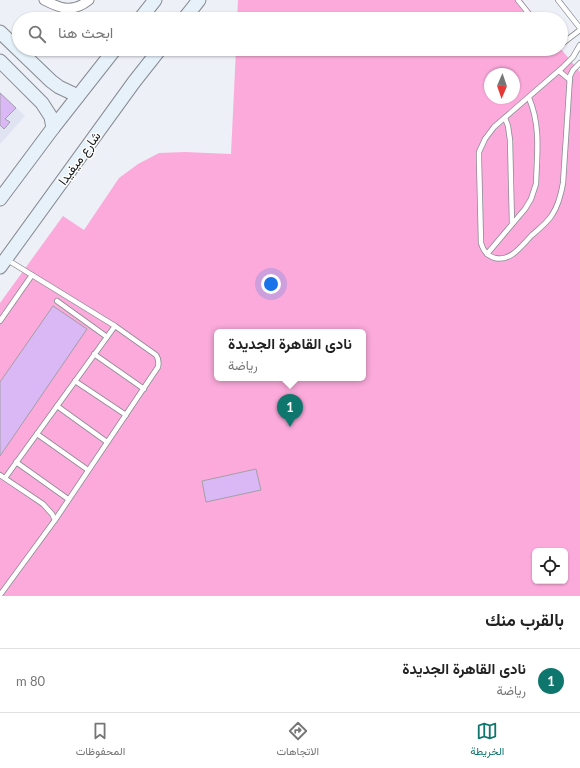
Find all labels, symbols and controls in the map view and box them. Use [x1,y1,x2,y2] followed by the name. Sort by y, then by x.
[12,12,568,56] search box
[26,23,48,45] icon: search
[58,23,113,41] text: ابحث هنا
[484,68,520,104] north arrow
[54,128,105,189] street label: شارع ميفيدا
[261,274,281,294] your location
[214,329,366,381] popup
[228,334,352,352] text: نادى القاهرة الجديدة
[228,357,258,373] text: رياضة
[277,394,303,427] pin: 1
[532,548,568,584] map controls
[532,548,568,584] button: locate
[485,609,564,630] text: بالقرب منك
[402,659,526,677] text: نادى القاهرة الجديدة
[16,673,45,689] text: 80 m
[547,673,555,689] text: 1
[496,682,526,698] text: رياضة
[76,720,125,761] tab: المحفوظات
[276,720,319,761] tab: الاتجاهات
[470,720,504,761] tab: الخريطة

